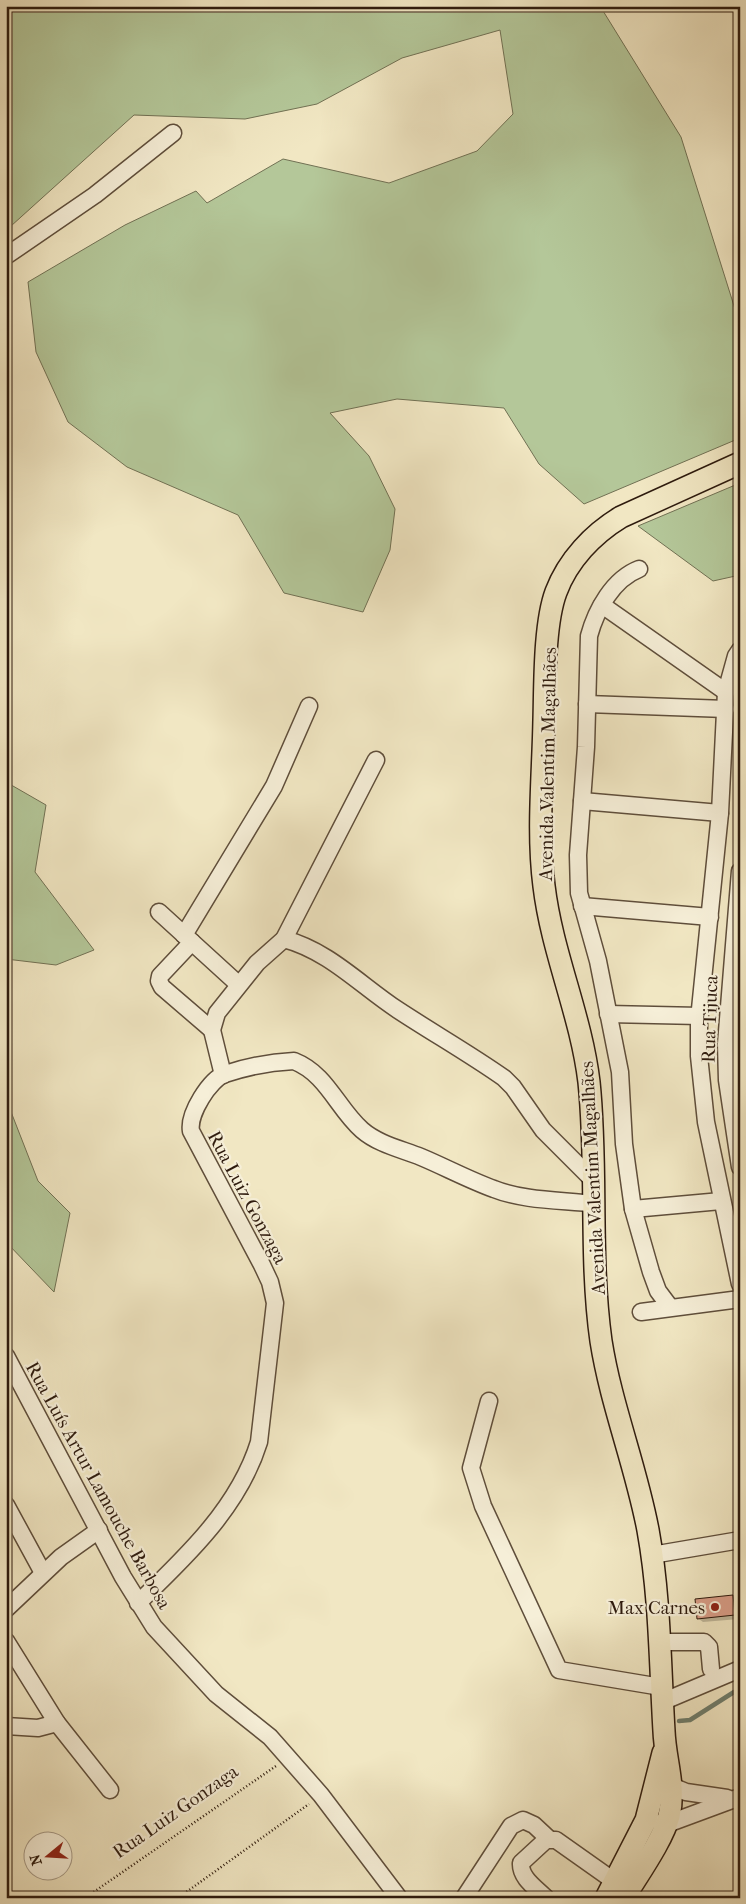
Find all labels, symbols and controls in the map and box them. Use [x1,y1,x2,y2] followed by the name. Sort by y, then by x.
[535,647,561,882] street label: Avenida Valentim Magalhães
[697,975,723,1063] street label: Rua Tijuca
[576,1061,610,1296] street label: Avenida Valentim Magalhães
[203,1127,292,1268] street label: Rua Luiz Gonzaga
[21,1358,176,1613] street label: Rua Luís Artur Lamouche Barbosa
[608,1597,705,1619] place label: Max Carnes
[709,1601,721,1613] marker: Max Carnes
[109,1760,242,1863] street label: Rua Luiz Gonzaga
[22,1832,72,1882] north arrow
[26,1852,46,1868] text: N

